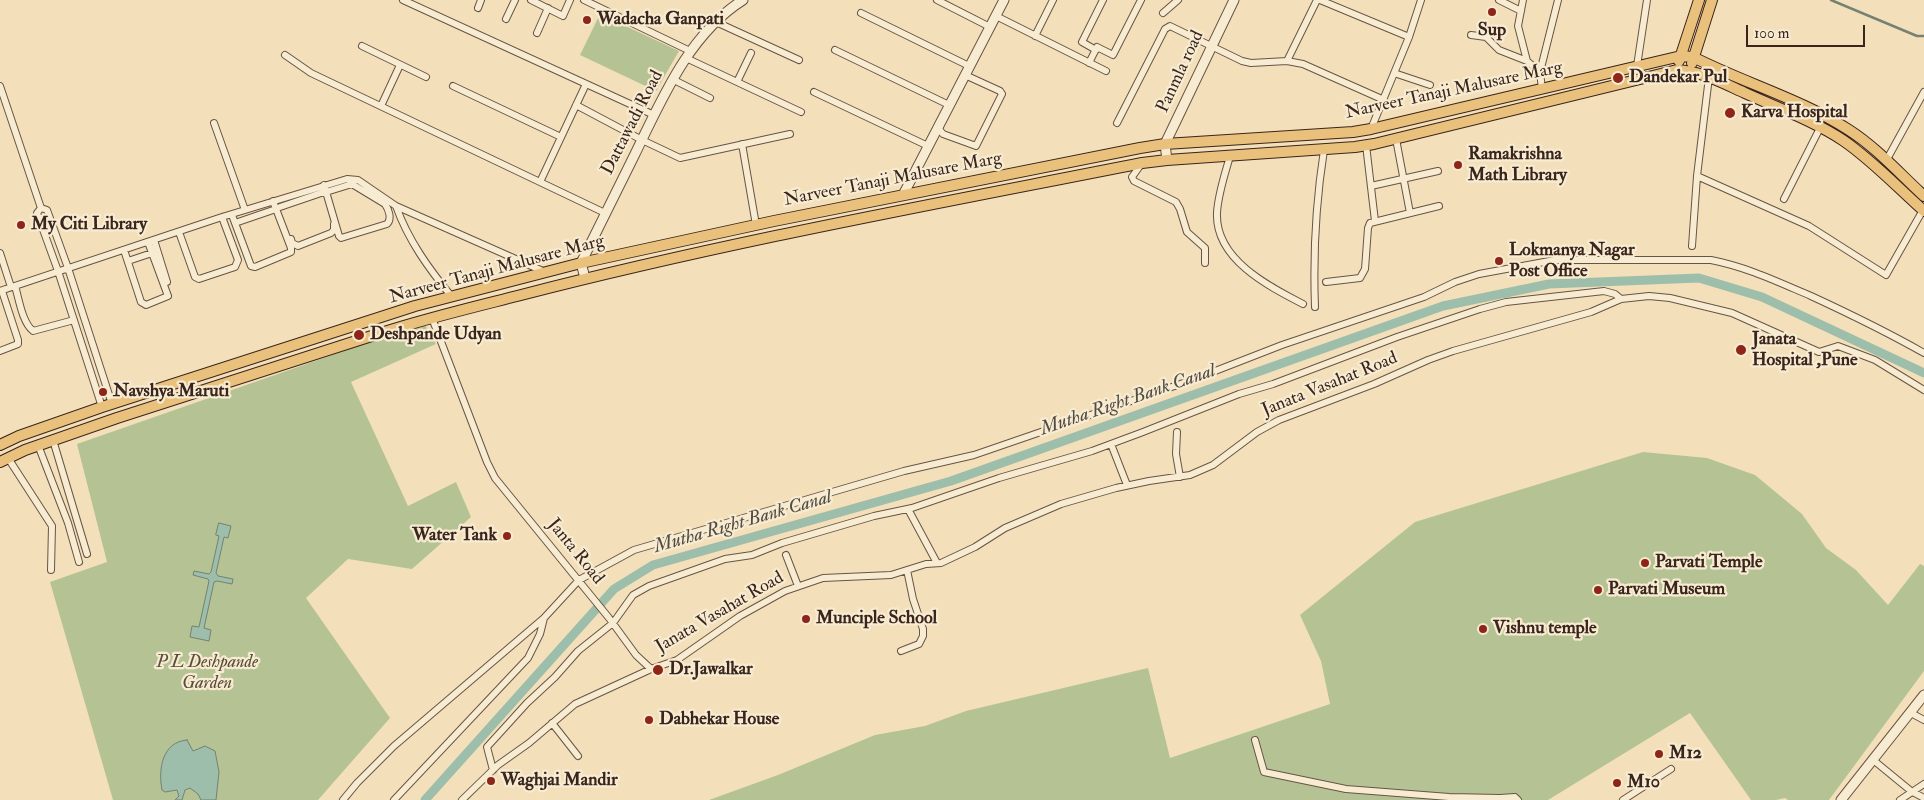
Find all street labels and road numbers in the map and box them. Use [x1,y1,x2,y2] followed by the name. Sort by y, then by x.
[1153,28,1209,116] street label: Panmla road
[1343,57,1565,125] street label: Narveer Tanaji Malusare Marg
[597,67,669,179] street label: Dattawadi Road
[782,148,1004,212] street label: Narveer Tanaji Malusare Marg
[387,231,607,309] street label: Narveer Tanaji Malusare Marg
[1259,348,1401,422] street label: Janata Vasahat Road
[542,515,608,589] street label: Janta Road
[652,568,788,658] street label: Janata Vasahat Road

